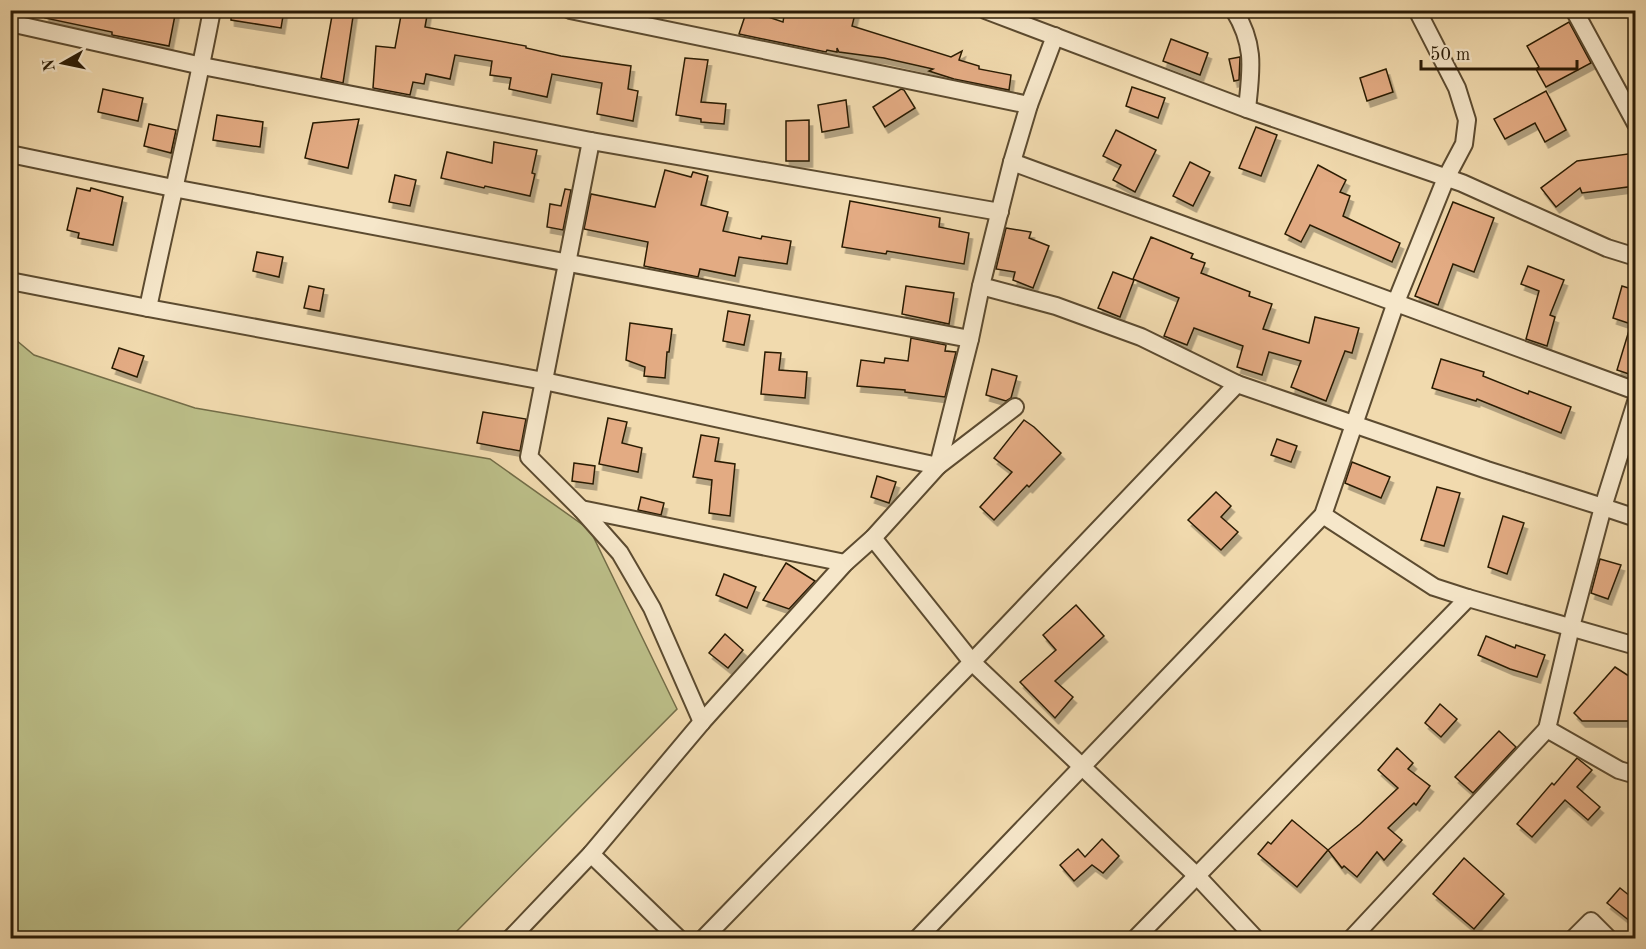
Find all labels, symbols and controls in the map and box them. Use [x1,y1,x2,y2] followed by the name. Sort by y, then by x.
[33,33,93,93] north arrow
[1421,33,1577,71] scale bar
[1430,46,1470,64] text: 50 m
[41,57,59,72] text: N

